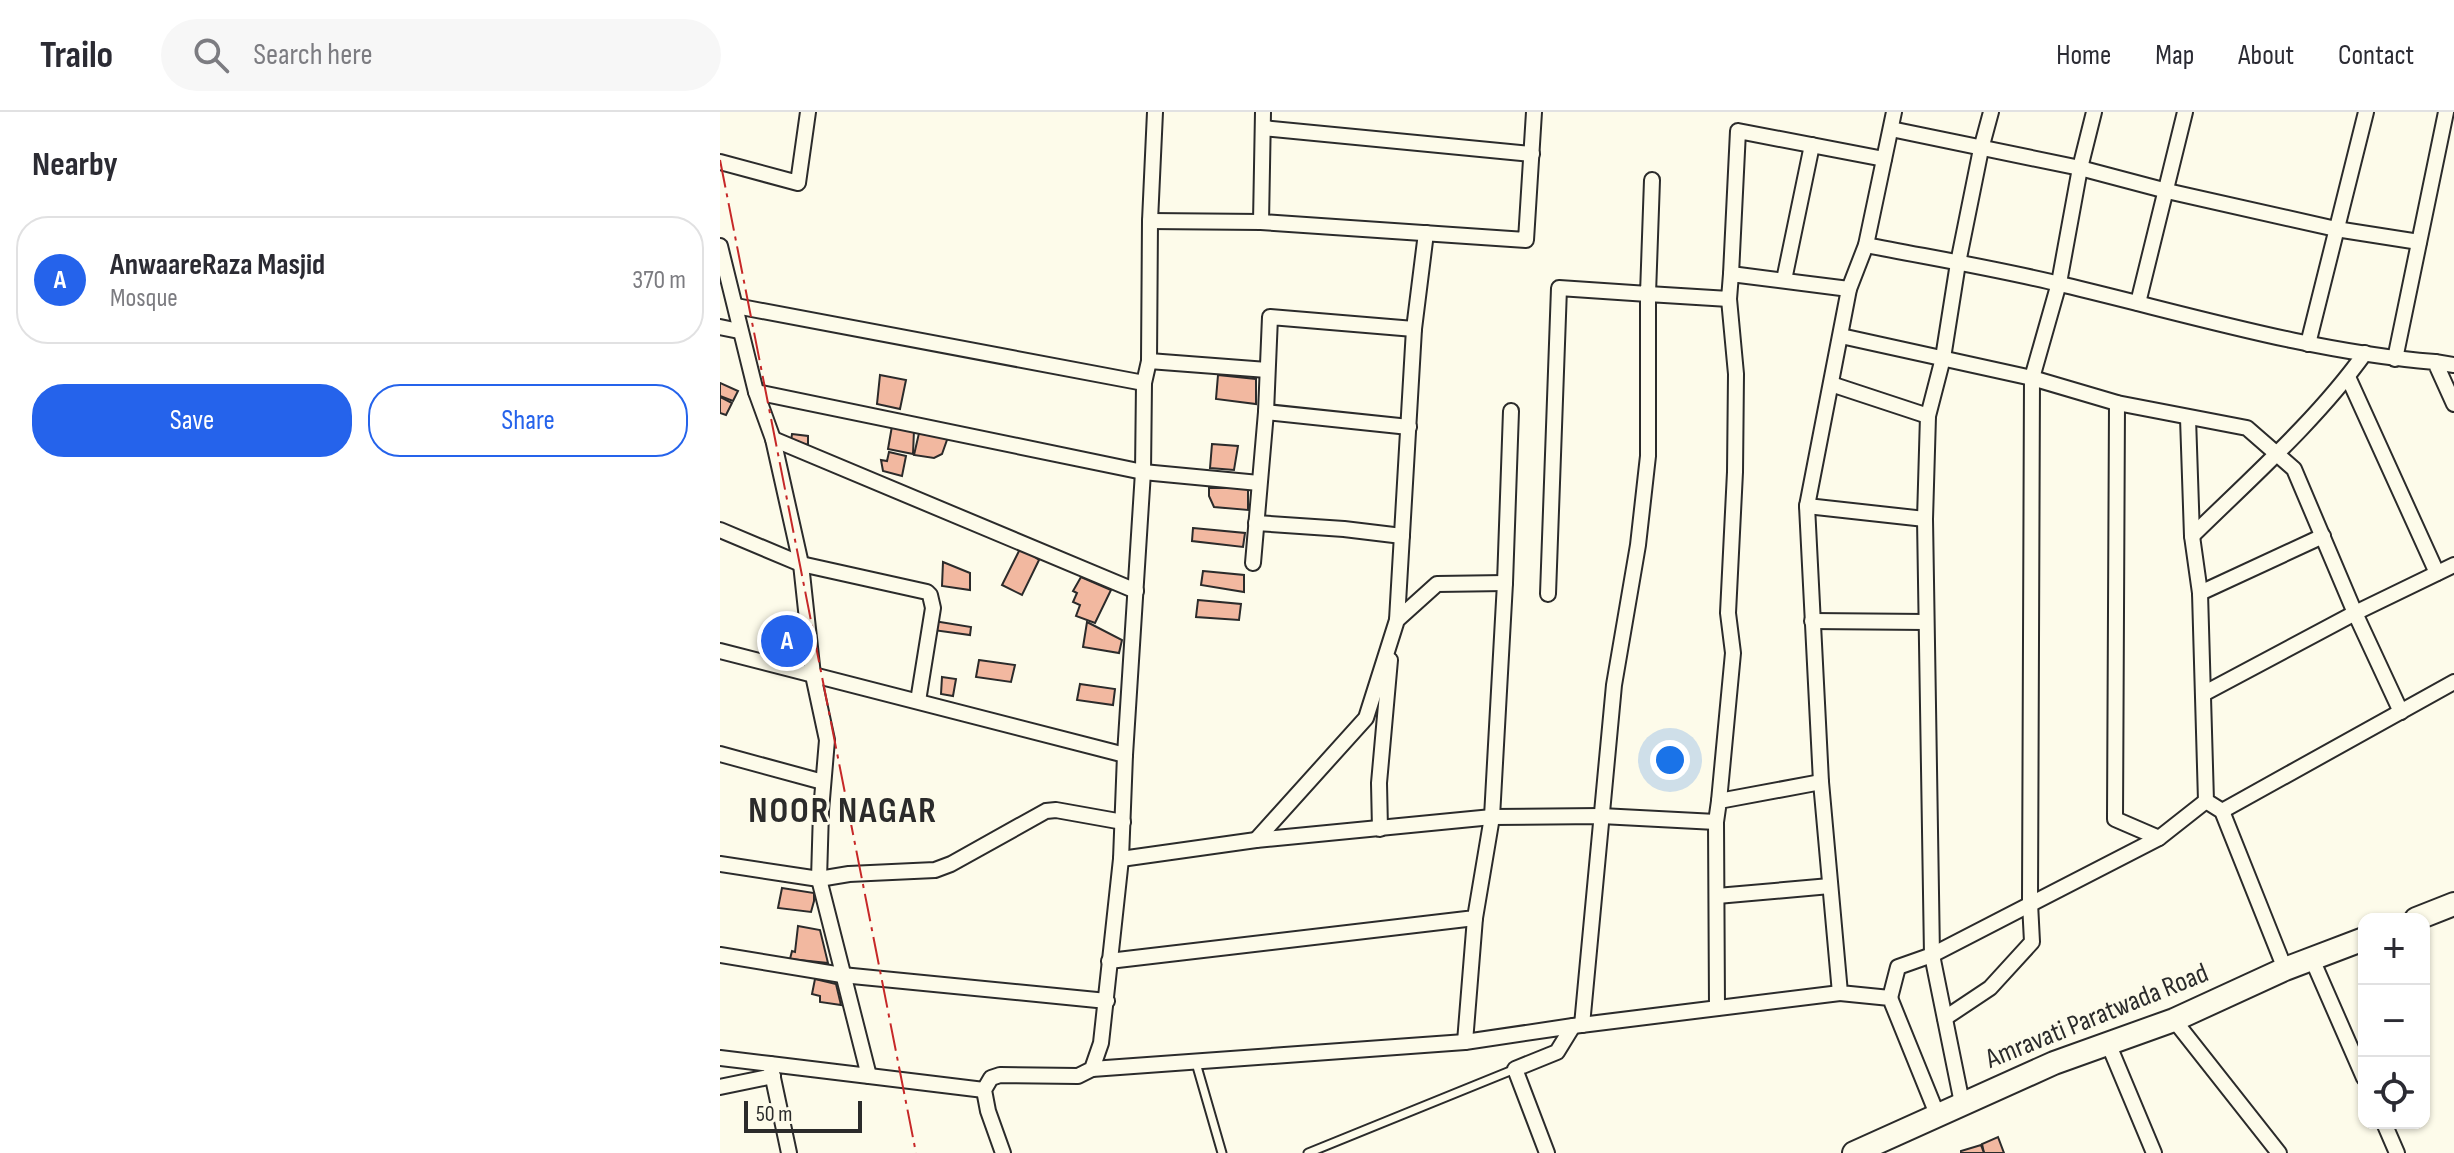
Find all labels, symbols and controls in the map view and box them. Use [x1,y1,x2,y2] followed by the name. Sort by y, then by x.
[161,19,721,91] search box
[40,33,113,78] text: Trailo
[189,33,233,77] icon: search
[253,37,372,73] text: Search here
[2056,39,2111,72] text: Home
[2155,39,2194,72] text: Map
[2238,39,2294,72] text: About
[2338,39,2414,72] text: Contact
[32,144,118,185] text: Nearby
[110,247,325,283] text: AnwaareRaza Masjid
[54,265,66,296] text: A
[632,265,686,296] text: 370 m
[110,283,178,314] text: Mosque
[32,384,352,457] button: Save
[368,384,688,457] button: Share
[761,611,813,671] pin: A
[1650,740,1690,780] your location
[748,790,938,833] district label: NOOR NAGAR
[2358,913,2430,1129] map controls
[2358,913,2430,985] button: +
[1980,956,2213,1076] street label: Amravati Paratwada Road
[2358,985,2430,1057] button: −
[2358,1057,2430,1129] button: locate
[744,1097,862,1133] scale bar
[756,1101,792,1128] text: 50 m

